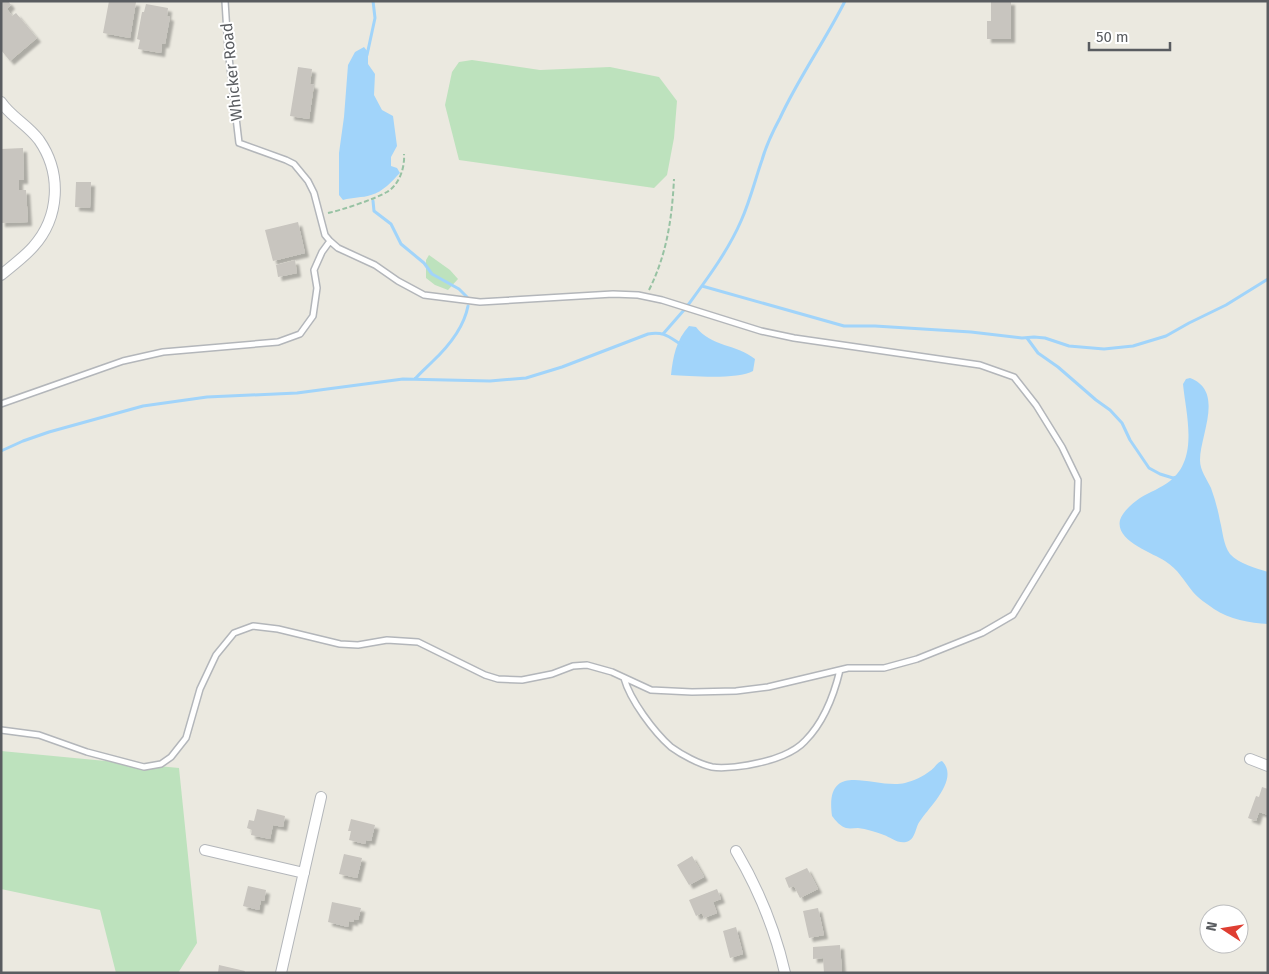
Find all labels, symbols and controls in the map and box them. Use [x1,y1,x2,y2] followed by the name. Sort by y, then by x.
[1089,20,1170,52] scale bar
[217,22,246,122] street label: Whicker Road
[1096,28,1129,46] text: 50 m
[1199,904,1249,954] north arrow
[1202,920,1221,933] text: N

